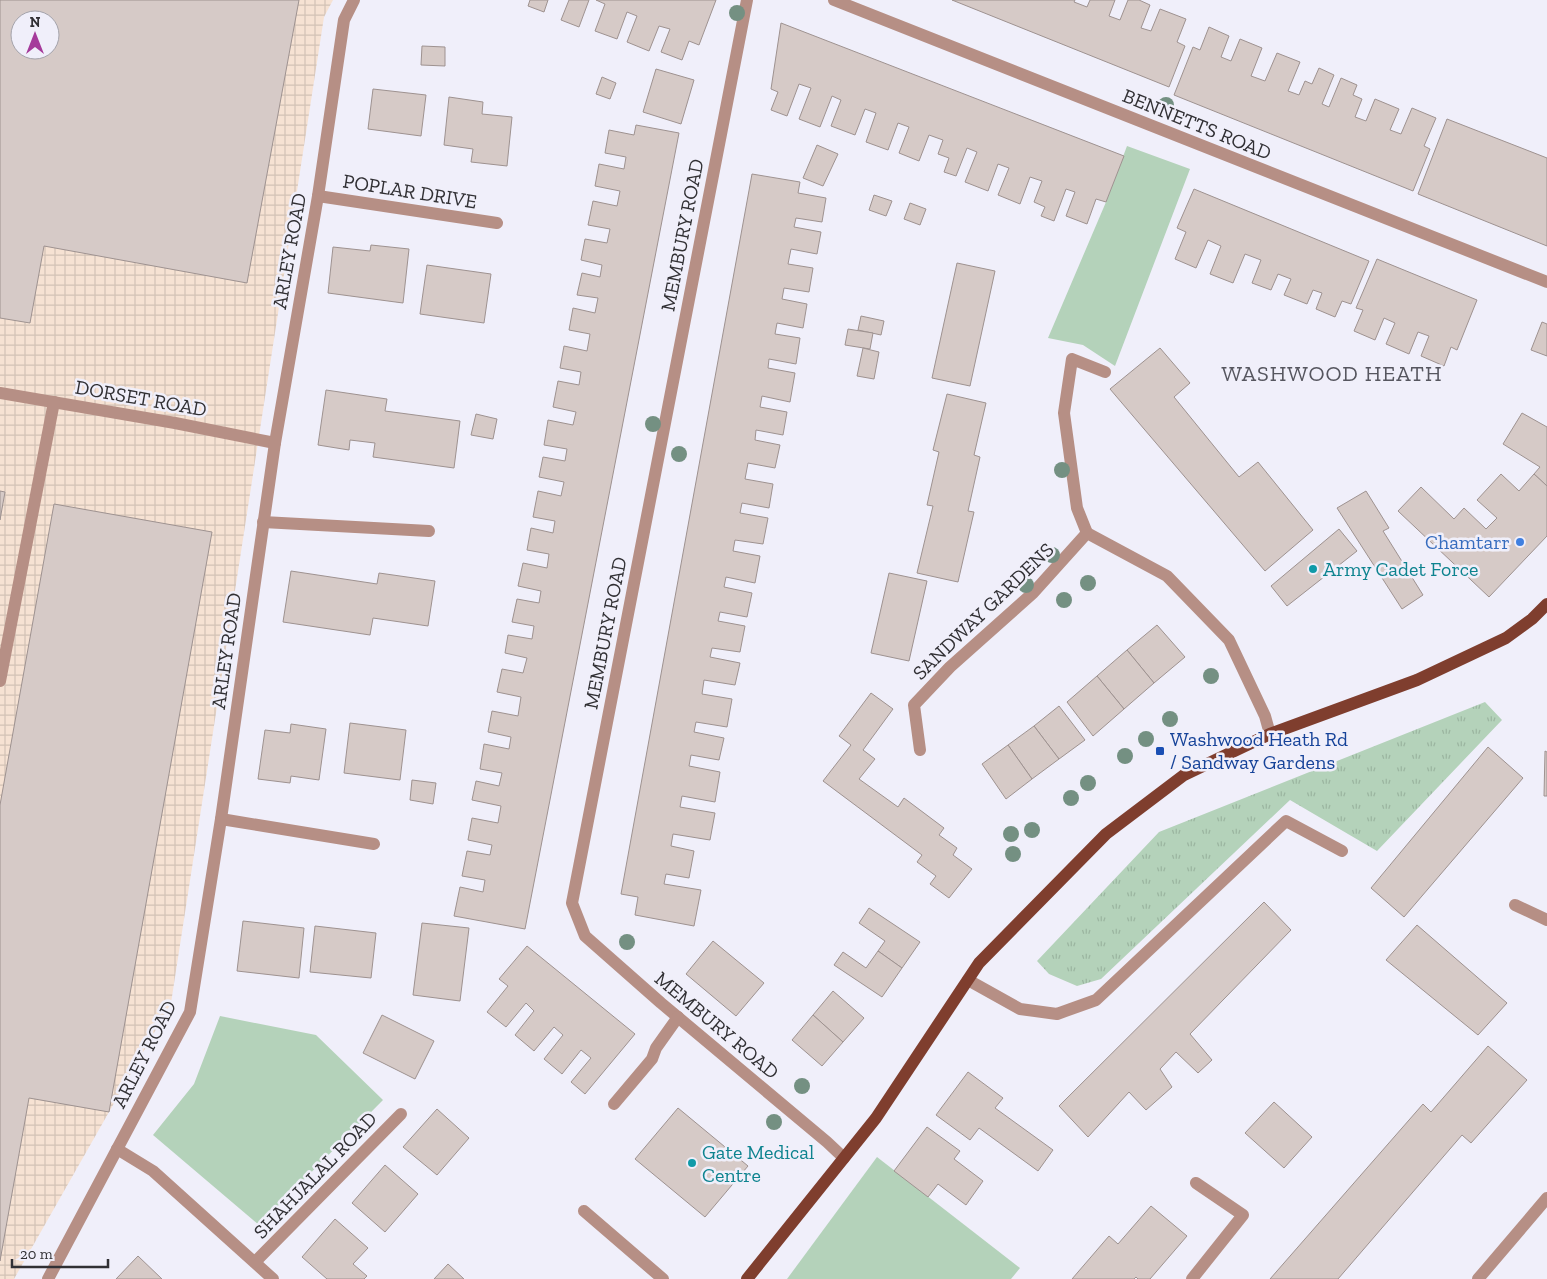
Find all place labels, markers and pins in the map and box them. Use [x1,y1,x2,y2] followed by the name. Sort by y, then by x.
[1425,530,1510,554] place label: Chamtarr
[1514,536,1526,548] marker: Chamtarr
[1323,557,1478,581] place label: Army Cadet Force
[1307,563,1319,575] marker: Army Cadet Force
[1170,727,1348,774] place label: Washwood Heath Rd / Sandway Gardens
[1154,745,1166,757] marker: Washwood Heath Rd / Sandway Gardens
[702,1140,814,1187] place label: Gate Medical Centre
[686,1157,698,1169] marker: Gate Medical Centre

